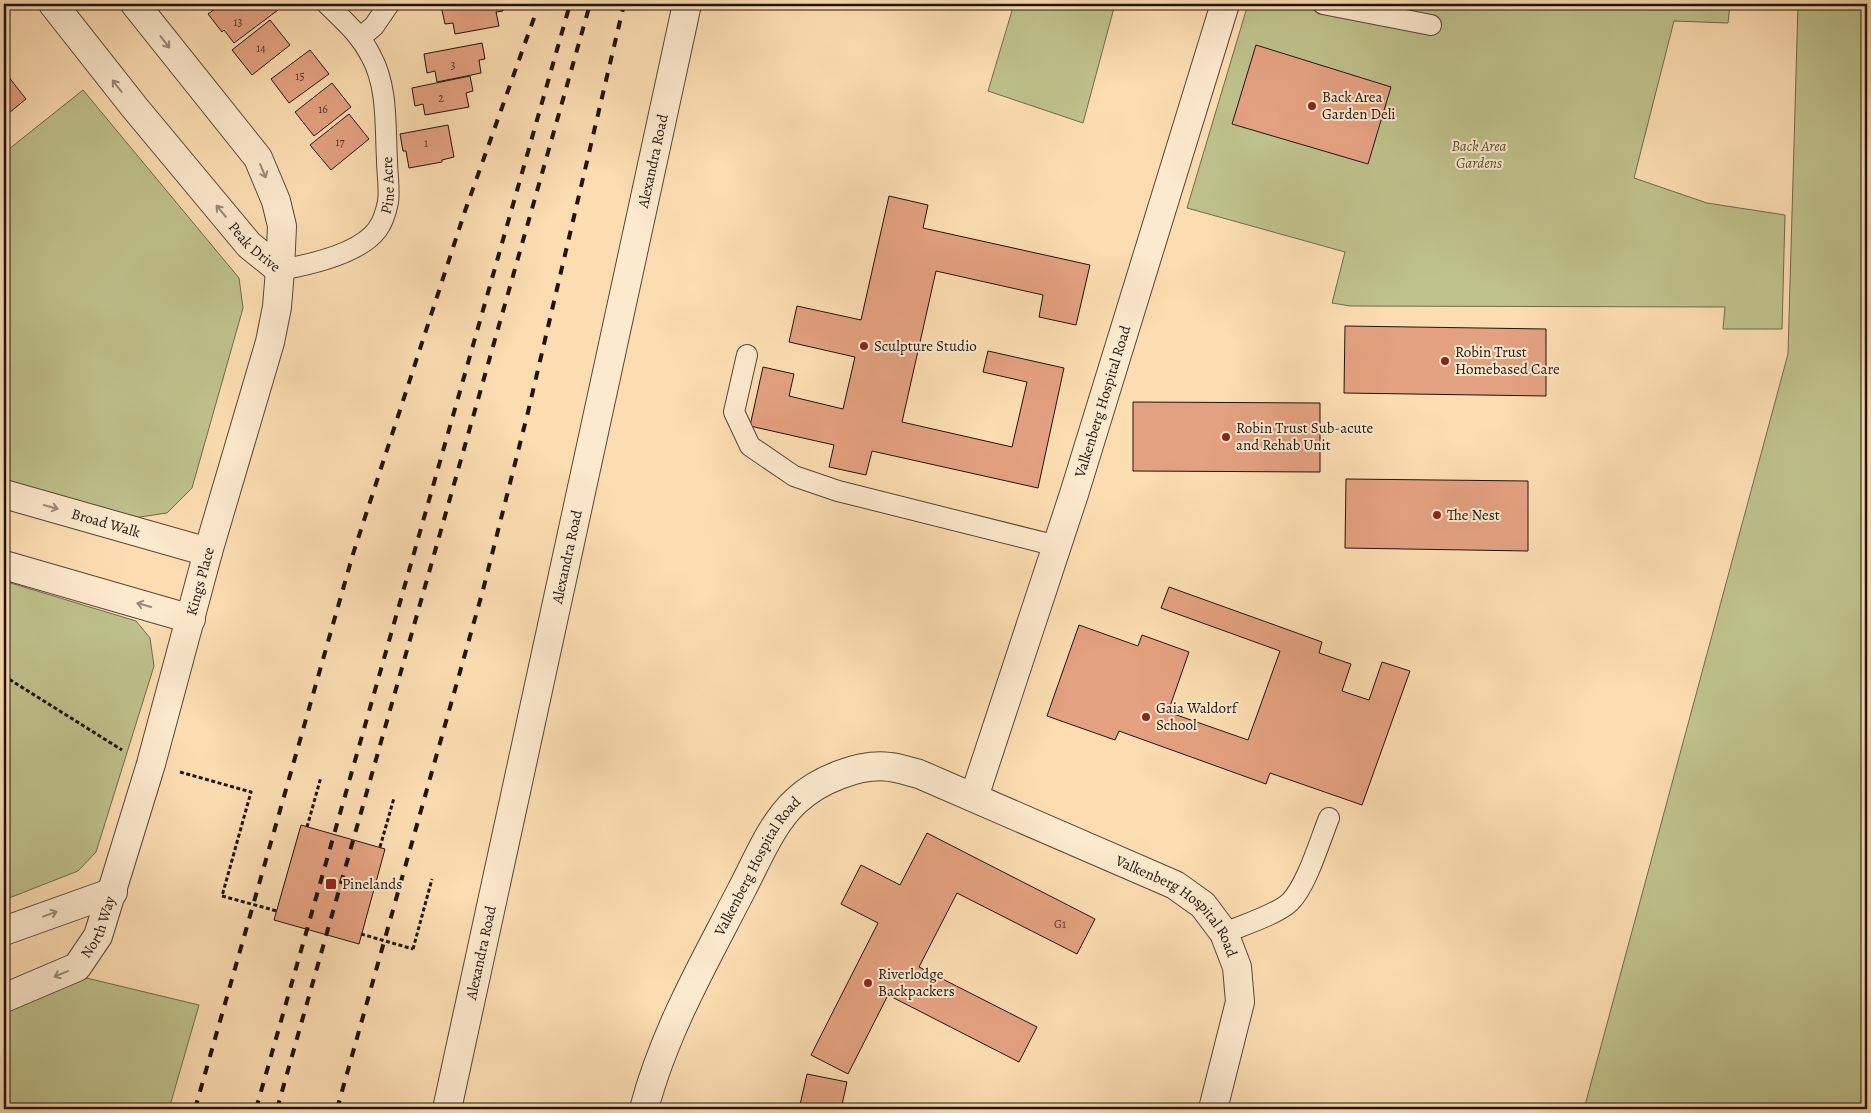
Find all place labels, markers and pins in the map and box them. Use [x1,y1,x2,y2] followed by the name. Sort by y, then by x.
[1322,87,1396,124] place label: Back Area Garden Deli
[1306,100,1318,112] marker: Back Area Garden Deli
[874,336,977,356] place label: Sculpture Studio
[858,340,870,352] marker: Sculpture Studio
[1455,342,1560,379] place label: Robin Trust Homebased Care
[1439,355,1451,367] marker: Robin Trust Homebased Care
[1236,418,1374,455] place label: Robin Trust Sub-acute and Rehab Unit
[1220,431,1232,443] marker: Robin Trust Sub-acute and Rehab Unit
[1447,505,1500,525] place label: The Nest
[1431,509,1443,521] marker: The Nest
[1156,698,1239,735] place label: Gaia Waldorf School
[1140,711,1152,723] marker: Gaia Waldorf School
[342,874,402,894] place label: Pinelands
[324,877,338,891] marker: Pinelands
[878,964,955,1001] place label: Riverlodge Backpackers
[862,977,874,989] marker: Riverlodge Backpackers

